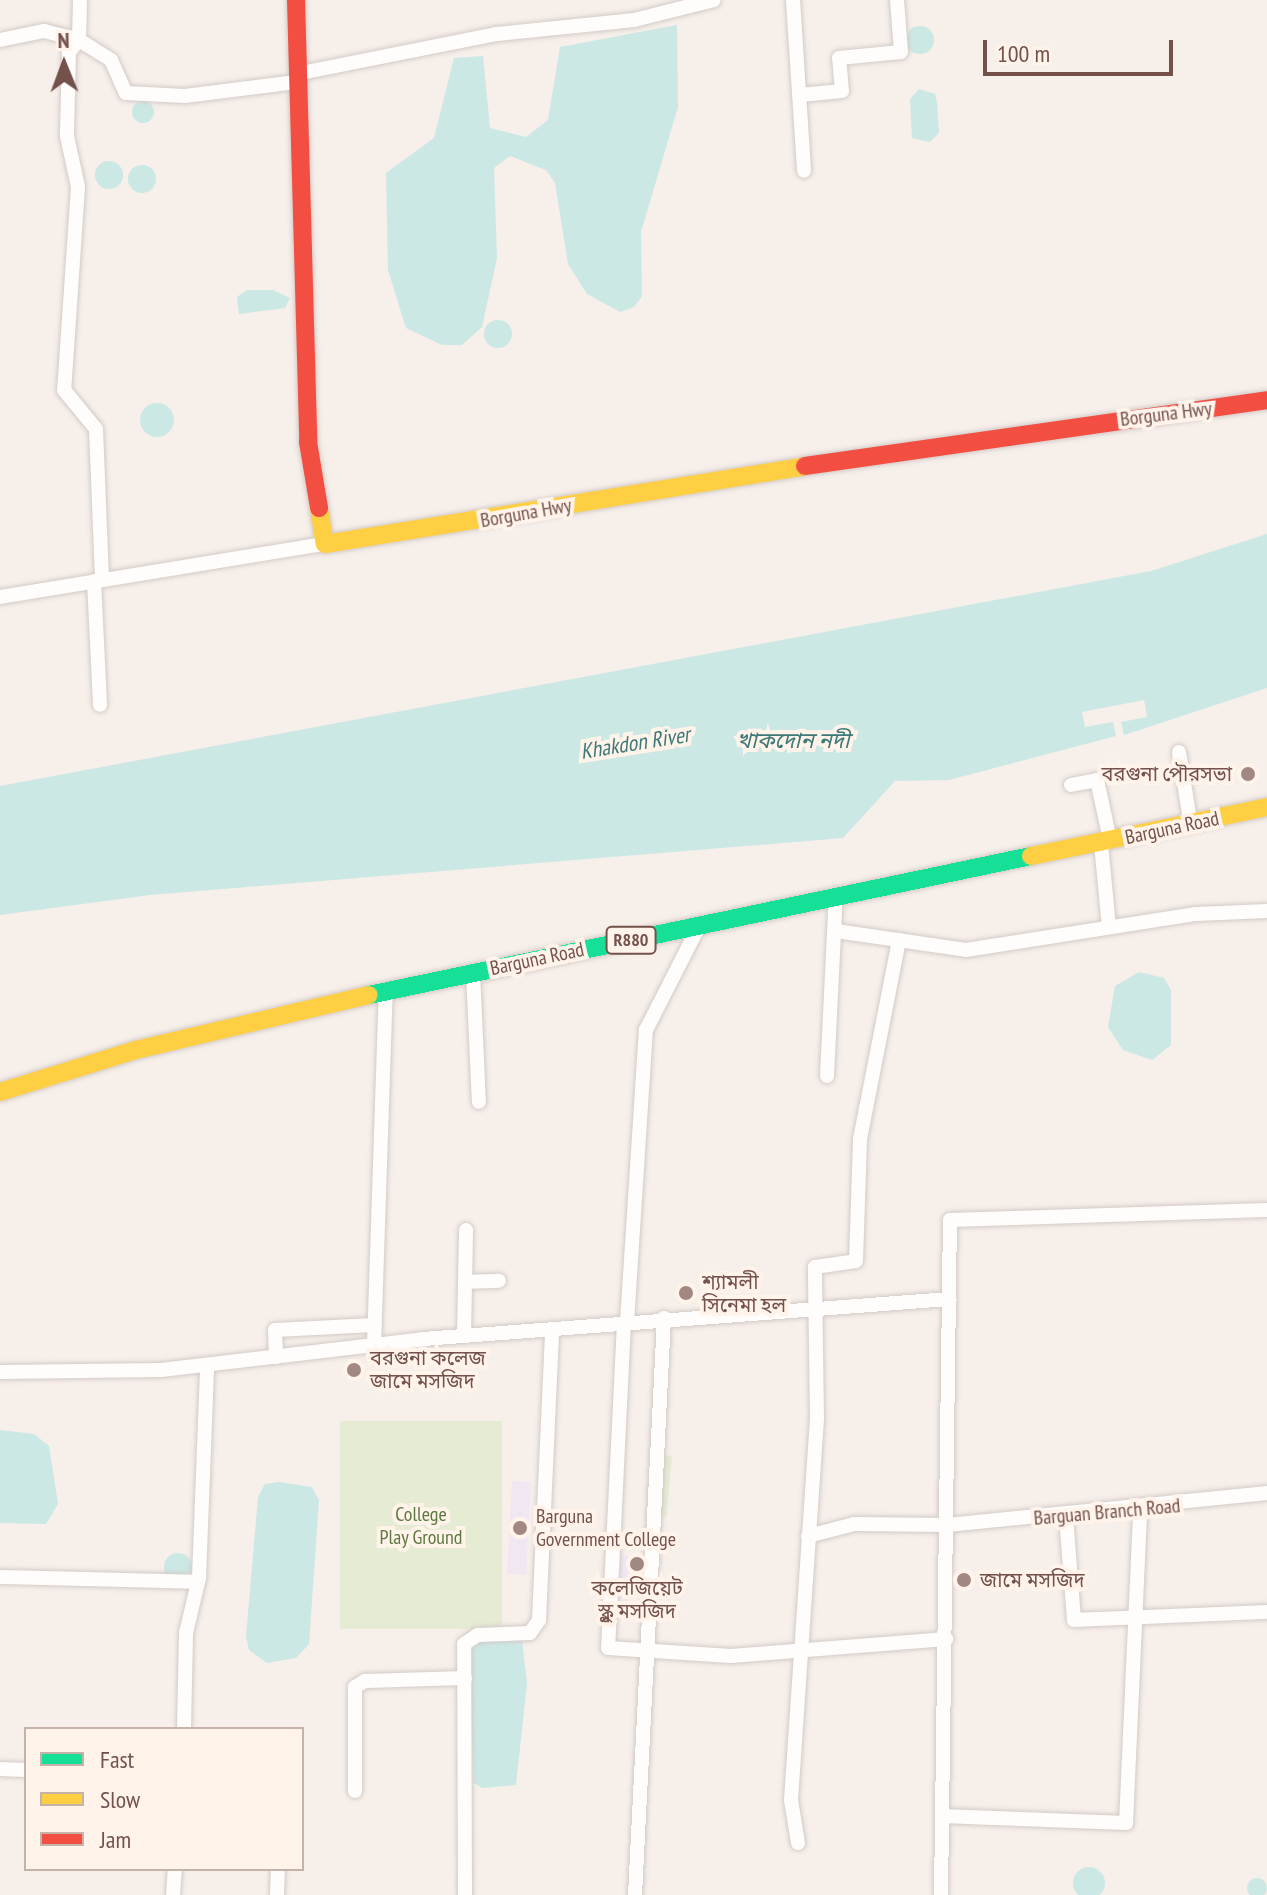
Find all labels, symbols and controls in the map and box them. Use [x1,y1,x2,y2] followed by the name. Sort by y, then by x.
[24,24,104,104] north arrow
[987,24,1177,74] scale bar
[57,26,70,54] text: N
[997,38,1050,69] text: 100 m
[1119,396,1213,432] street label: Borguna Hwy
[479,493,573,533] street label: Borguna Hwy
[579,721,691,765] water label: Khakdon River
[736,728,850,754] water label: খাকদোন নদী
[1102,762,1232,786] place label: বরগুনা পৌরসভা
[1239,765,1257,783] marker: বরগুনা পৌরসভা
[1123,806,1221,850] street label: Barguna Road
[605,926,657,954] road number: R880
[488,937,586,981] street label: Barguna Road
[702,1270,786,1317] place label: শ্যামলী সিনেমা হল
[677,1284,695,1302] marker: শ্যামলী সিনেমা হল
[370,1346,486,1393] place label: বরগুনা কলেজ জামে মসজিদ
[345,1361,363,1379] marker: বরগুনা কলেজ জামে মসজিদ
[1033,1494,1181,1530] street label: Barguan Branch Road
[379,1502,463,1549] park label: College Play Ground
[536,1504,676,1551] place label: Barguna Government College
[511,1519,529,1537] marker: Barguna Government College
[628,1555,646,1573] marker: কলেজিয়েট স্কুল মসজিদ
[980,1568,1085,1592] place label: জামে মসজিদ
[955,1571,973,1589] marker: জামে মসজিদ
[591,1576,683,1623] place label: কলেজিয়েট স্কুল মসজিদ
[24,1727,304,1871] legend
[100,1744,134,1775] text: Fast
[100,1784,140,1815] text: Slow
[100,1824,131,1855] text: Jam

